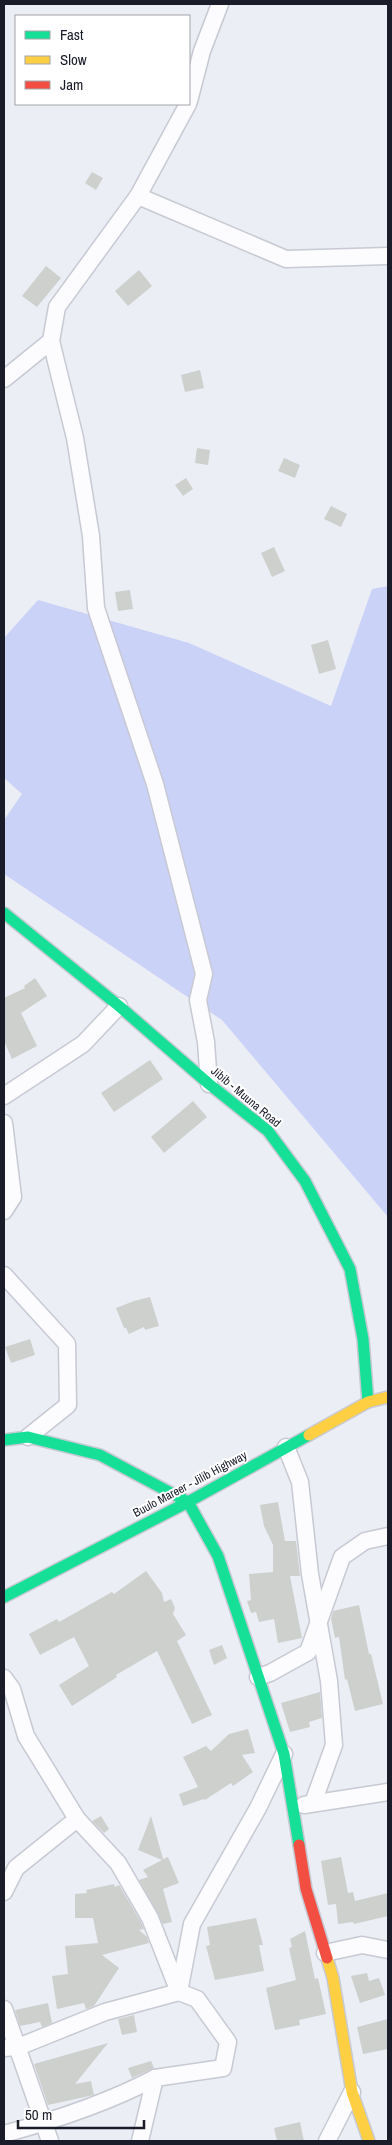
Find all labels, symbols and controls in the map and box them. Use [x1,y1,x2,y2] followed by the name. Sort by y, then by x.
[15,15,190,105] legend
[60,24,84,45] text: Fast
[60,49,87,70] text: Slow
[60,74,83,95] text: Jam
[208,1063,284,1131] street label: Jibib - Muuna Road
[130,1447,250,1521] street label: Buulo Mareer - Jilib Highway
[18,2098,144,2130] scale bar
[25,2104,52,2125] text: 50 m

